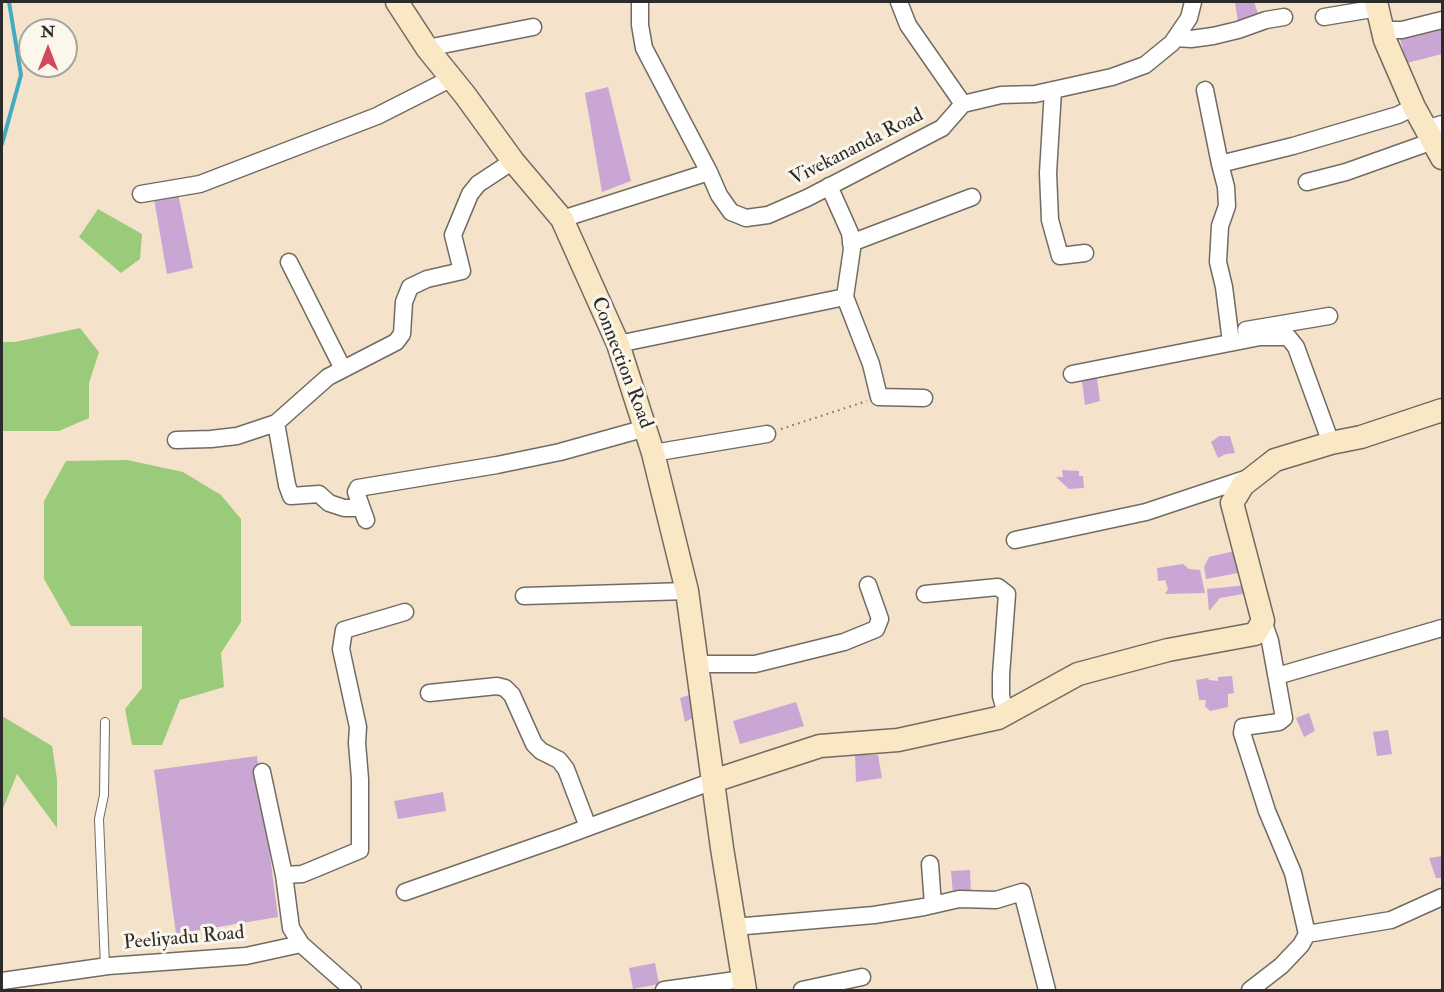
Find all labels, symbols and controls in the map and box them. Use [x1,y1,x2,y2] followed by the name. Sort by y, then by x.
[18,18,78,78] north arrow
[41,22,55,42] text: N
[786,104,928,192] street label: Vivekananda Road
[585,294,657,432] street label: Connection Road
[122,922,246,956] street label: Peeliyadu Road

